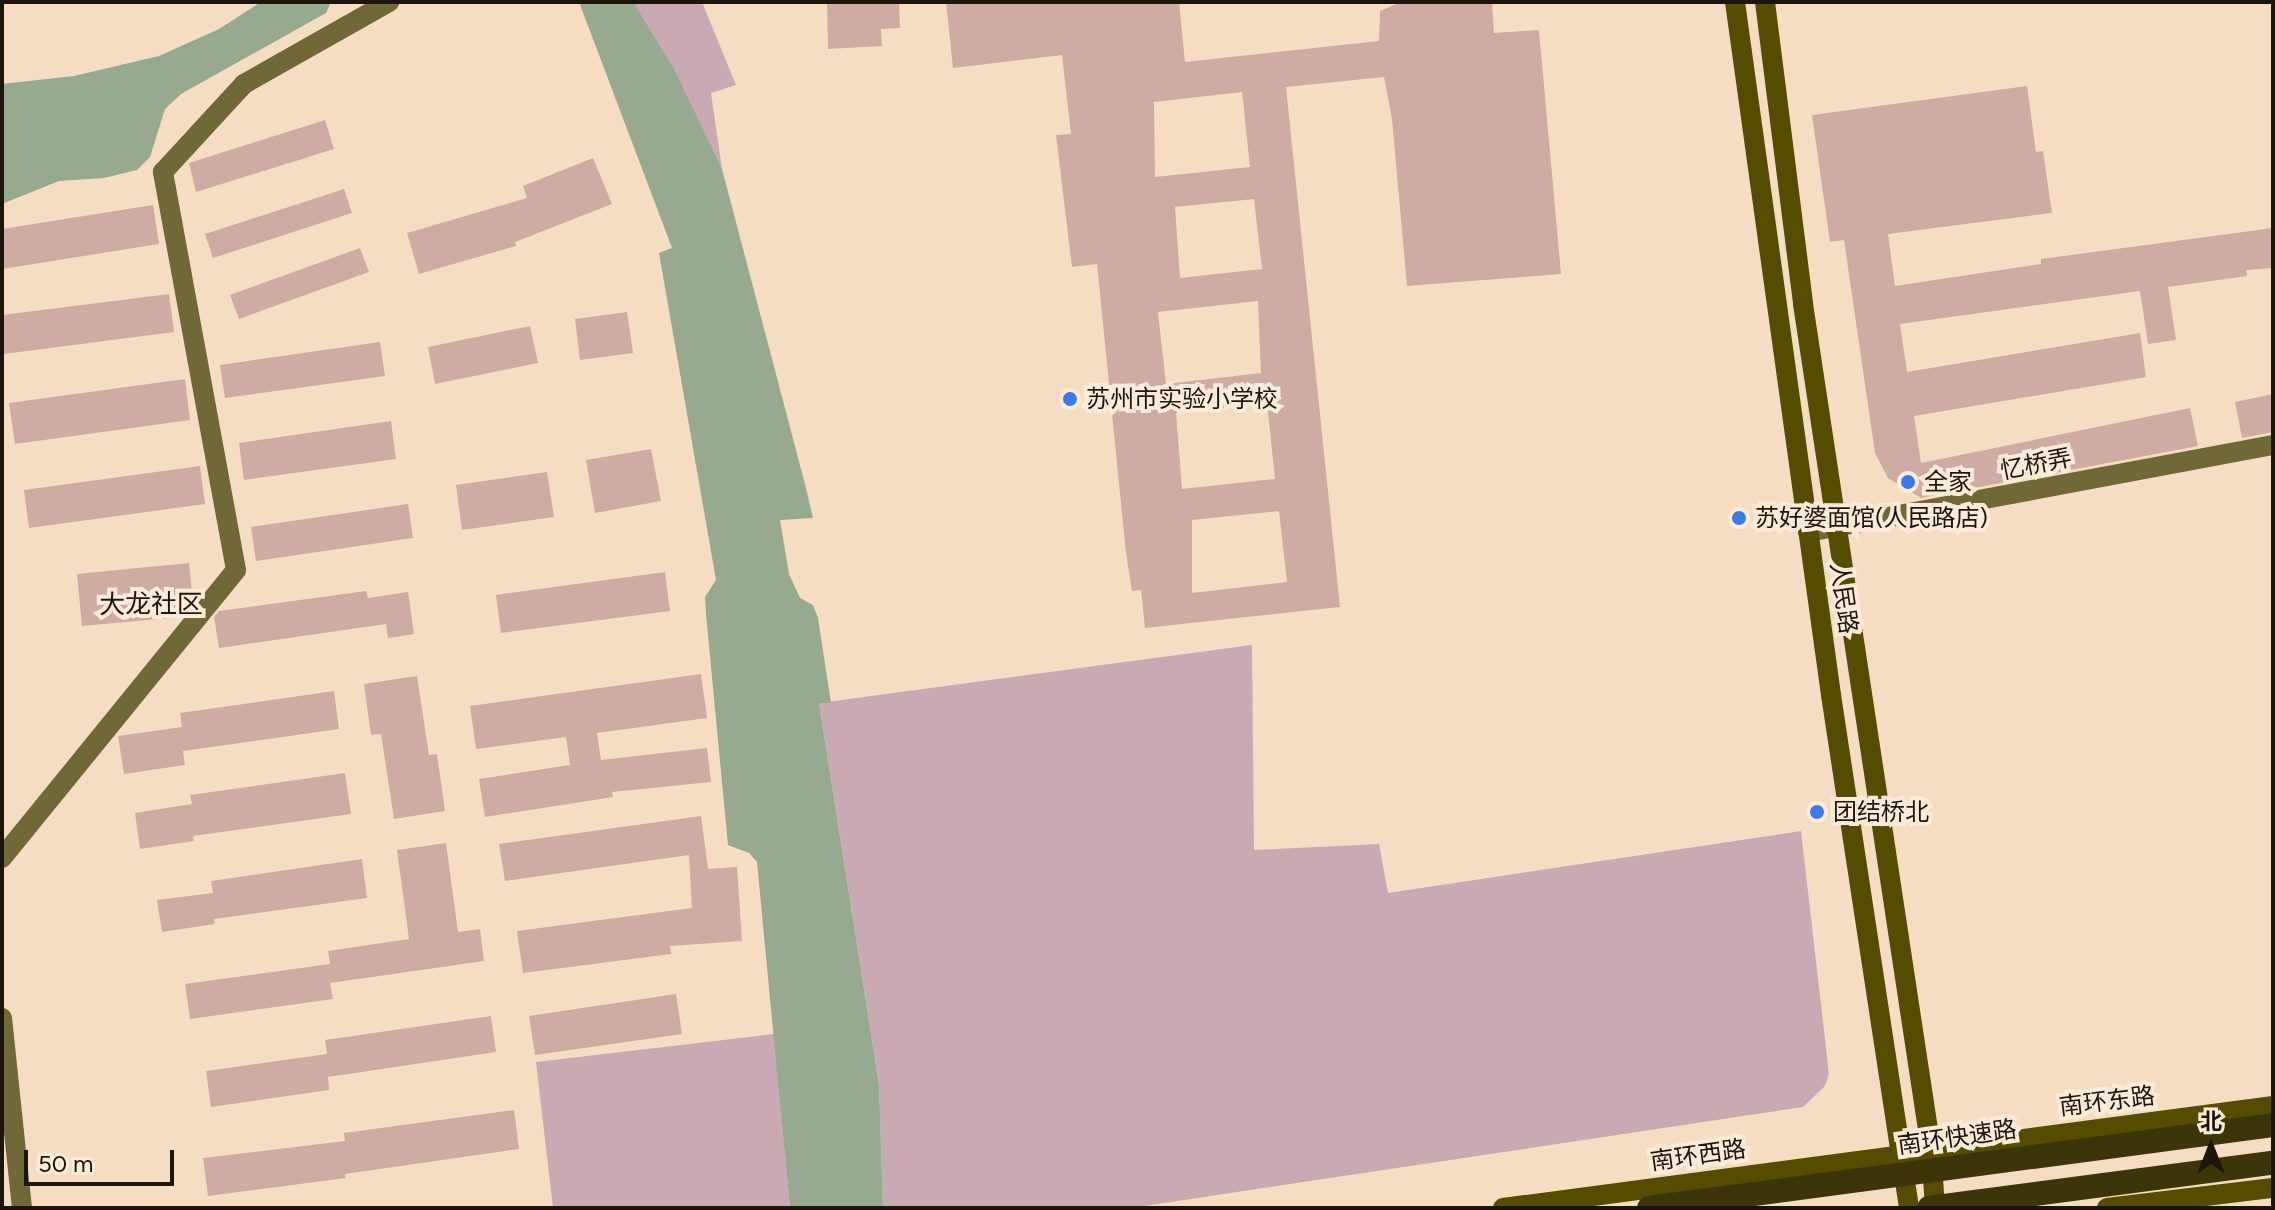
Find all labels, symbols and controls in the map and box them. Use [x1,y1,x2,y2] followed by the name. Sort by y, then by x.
[1086,385,1278,413] place label: 苏州市实验小学校
[1061,390,1079,408] marker: 苏州市实验小学校
[1998,443,2074,485] street label: 忆桥弄
[1924,468,1972,496] place label: 全家
[1899,473,1917,491] marker: 全家
[1755,504,1988,532] place label: 苏好婆面馆(人民路店)
[1730,509,1748,527] marker: 苏好婆面馆(人民路店)
[1825,560,1863,636] street label: 人民路
[99,589,203,621] district label: 大龙社区
[1833,798,1929,826] place label: 团结桥北
[1808,803,1826,821] marker: 团结桥北
[2058,1081,2156,1121] street label: 南环东路
[2171,1106,2251,1186] north arrow
[2200,1108,2222,1135] text: 北
[1896,1114,2018,1160] street label: 南环快速路
[28,1134,178,1184] scale bar
[1648,1134,1748,1176] street label: 南环西路
[38,1149,94,1178] text: 50 m

